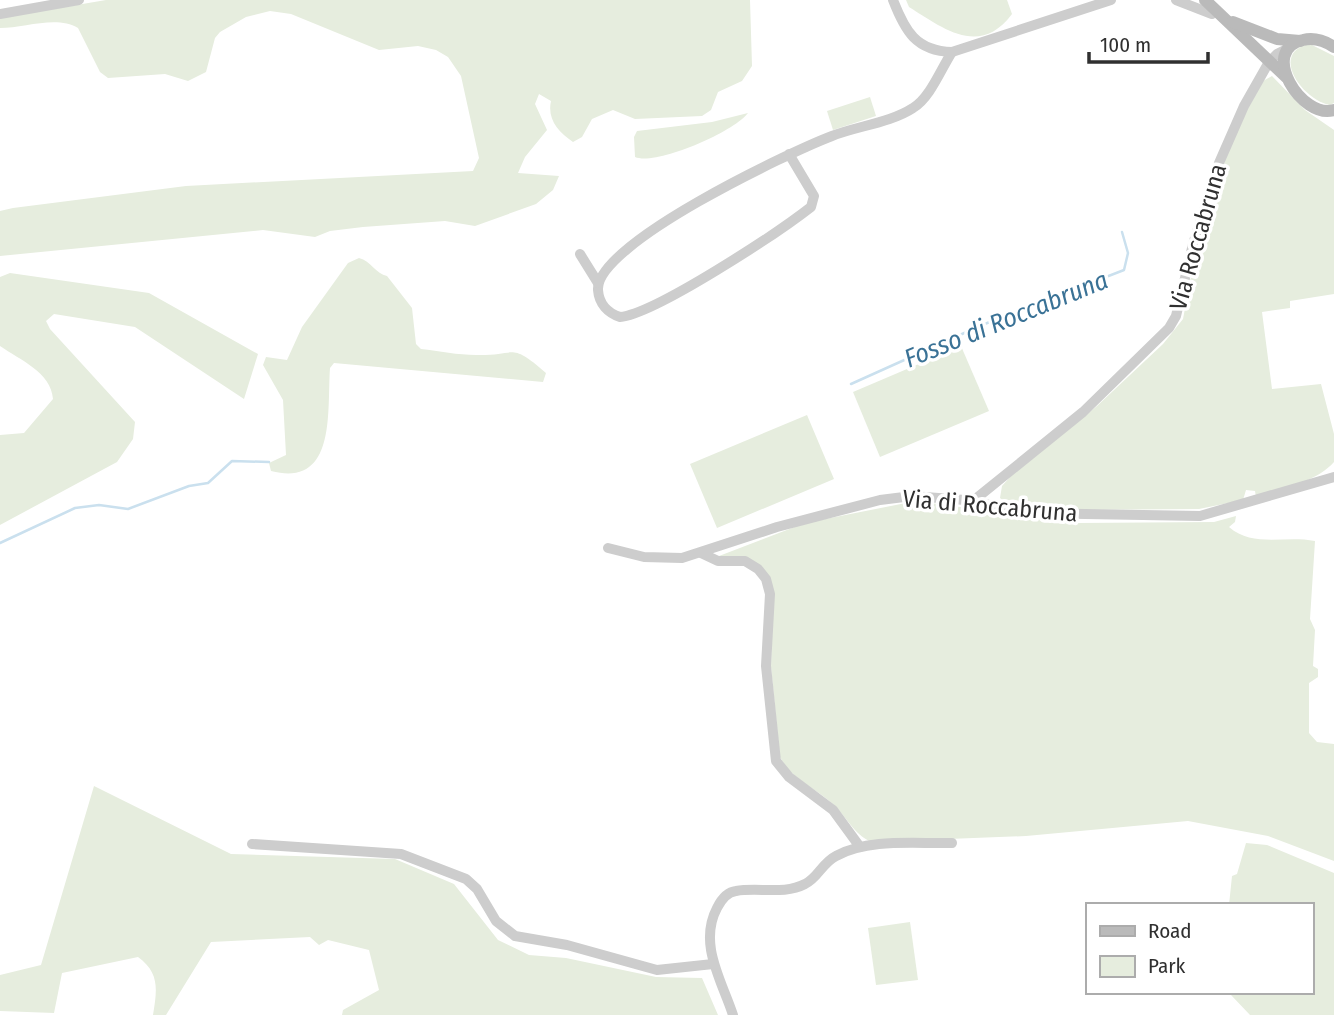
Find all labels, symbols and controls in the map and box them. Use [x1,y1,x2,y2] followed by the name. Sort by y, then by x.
[1089,21,1208,65] scale bar
[1100,32,1151,58] text: 100 m
[1164,161,1232,313] street label: Via Roccabruna
[900,264,1113,374] water label: Fosso di Roccabruna
[901,484,1079,528] street label: Via di Roccabruna
[1086,903,1313,994] legend
[1148,918,1192,944] text: Road
[1148,953,1186,979] text: Park

